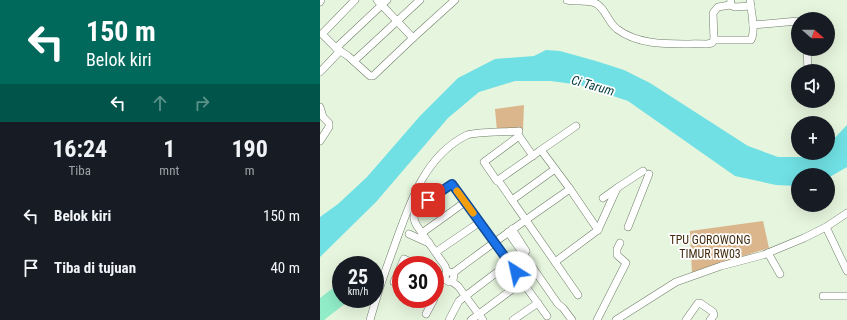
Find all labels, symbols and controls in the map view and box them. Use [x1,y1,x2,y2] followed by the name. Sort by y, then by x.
[791,12,835,56] north arrow
[791,12,835,212] map controls
[86,15,156,48] text: 150 m
[20,16,72,68] icon: left
[86,49,152,70] text: Belok kiri
[791,64,835,108] button: sound
[570,72,616,99] water label: Ci Tarum
[107,92,129,114] icon: left
[149,92,171,114] icon: ahead
[191,92,213,114] icon: right
[791,116,835,160] button: +
[52,135,107,163] text: 16:24
[163,135,175,163] text: 1
[231,135,268,163] text: 190
[68,163,91,178] text: Tiba
[159,163,179,178] text: mnt
[245,163,255,178] text: m
[791,168,835,212] button: −
[411,183,445,217] pin
[417,189,439,211] icon: arrive
[20,205,42,227] icon: left
[54,207,111,225] text: Belok kiri
[263,207,300,225] text: 150 m
[669,233,751,261] park label: TPU GOROWONG TIMUR RW03
[495,251,537,293] position arrow
[392,256,444,308] speed limit sign: 30
[20,257,42,279] icon: arrive
[54,259,136,277] text: Tiba di tujuan
[270,259,300,277] text: 40 m
[348,265,368,289] text: 25
[348,286,368,297] text: km/h

